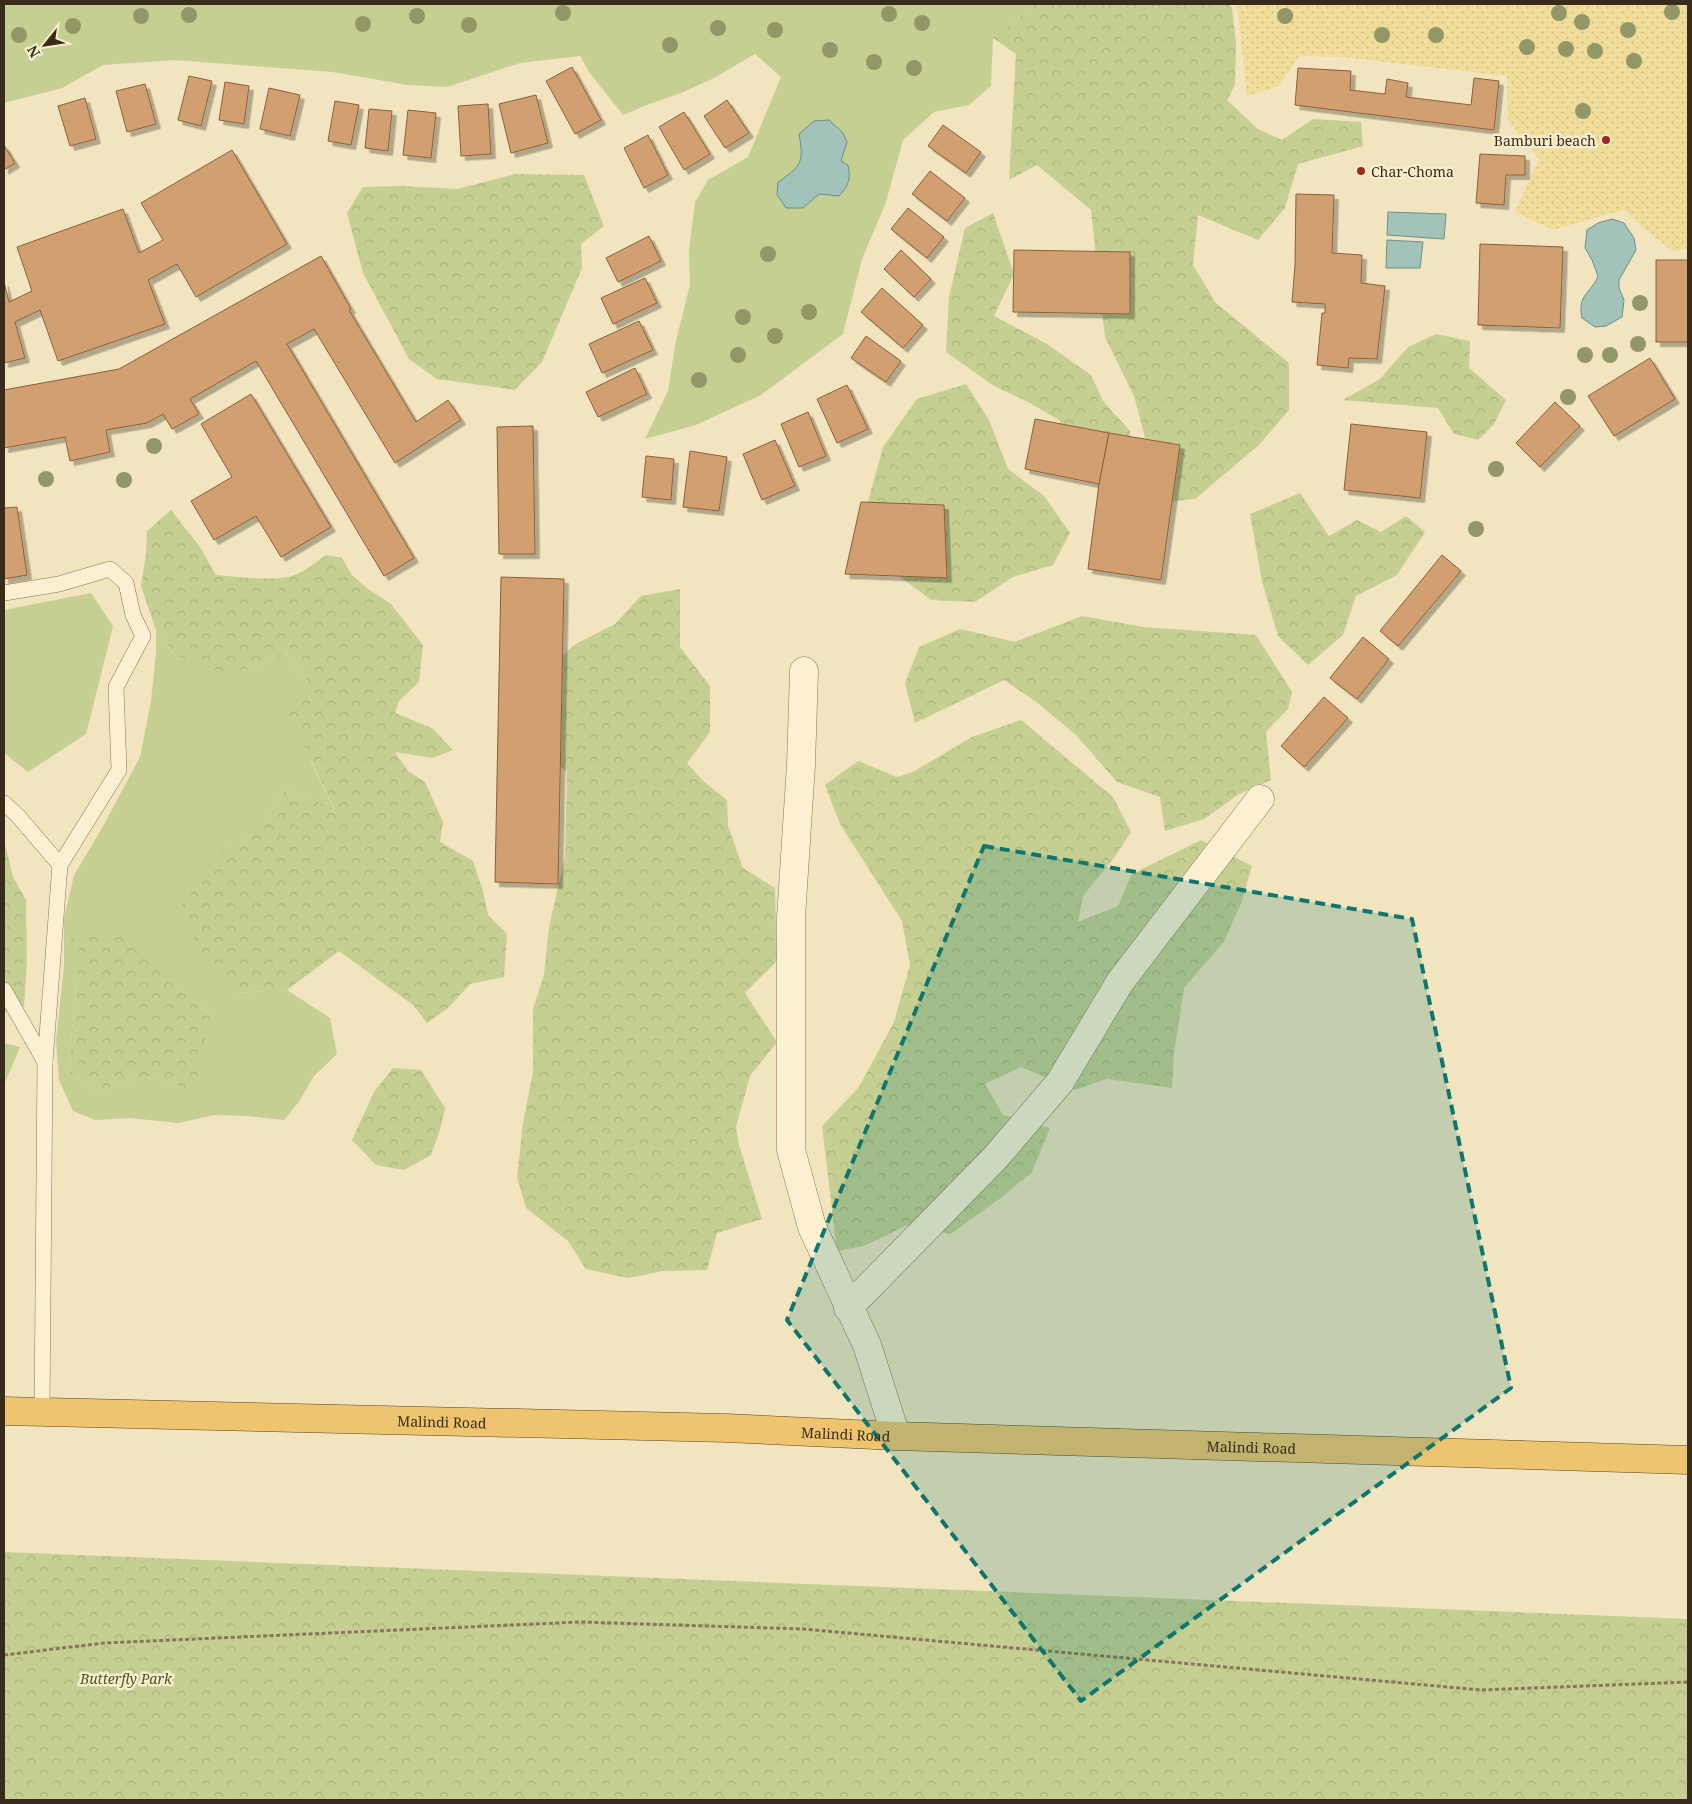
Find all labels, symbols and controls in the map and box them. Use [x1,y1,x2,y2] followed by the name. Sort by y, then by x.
[20,20,70,70] north arrow
[22,42,44,61] text: N
[1494,131,1596,150] place label: Bamburi beach
[1600,134,1612,146] marker: Bamburi beach
[1371,162,1454,181] place label: Char-Choma
[1355,165,1367,177] marker: Char-Choma
[397,1411,487,1432] street label: Malindi Road
[801,1422,891,1445] street label: Malindi Road
[1206,1436,1297,1458] street label: Malindi Road
[79,1669,173,1688] park label: Butterfly Park

